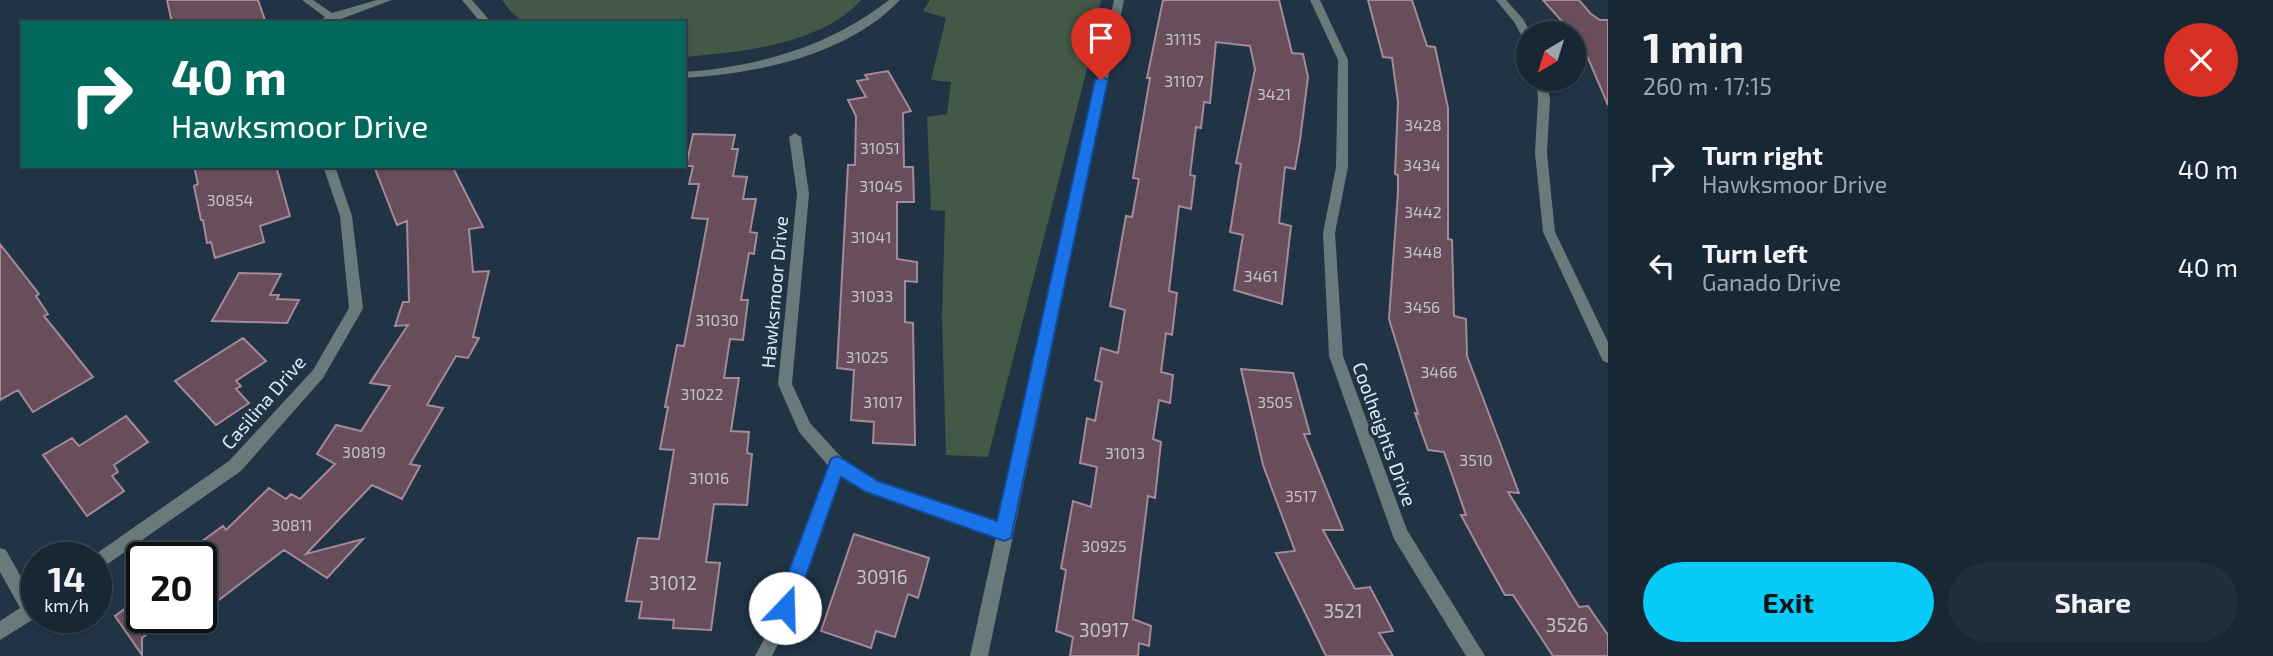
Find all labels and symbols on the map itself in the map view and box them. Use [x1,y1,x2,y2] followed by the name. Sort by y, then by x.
[1071,8,1131,80] pin
[1516,21,1586,91] north arrow
[1165,29,1201,48] house number: 31115
[1164,71,1204,90] house number: 31107
[1257,84,1291,103] house number: 3421
[1404,115,1442,134] house number: 3428
[860,138,900,157] house number: 31051
[1403,155,1441,174] house number: 3434
[859,176,903,195] house number: 31045
[207,190,253,209] house number: 30854
[1404,202,1442,221] house number: 3442
[756,215,792,369] street label: Hawksmoor Drive
[850,227,892,246] house number: 31041
[1404,242,1442,261] house number: 3448
[1244,266,1278,285] house number: 3461
[851,286,893,305] house number: 31033
[1404,297,1440,316] house number: 3456
[695,310,739,329] house number: 31030
[846,347,888,366] house number: 31025
[216,350,310,454] street label: Casilina Drive
[1348,359,1422,509] street label: Coolheights Drive
[1420,362,1458,381] house number: 3466
[681,384,723,403] house number: 31022
[863,392,903,411] house number: 31017
[1257,392,1293,411] house number: 3505
[342,442,386,461] house number: 30819
[1105,443,1145,462] house number: 31013
[1459,450,1493,469] house number: 3510
[689,468,729,487] house number: 31016
[1285,486,1317,505] house number: 3517
[272,515,313,534] house number: 30811
[1081,536,1127,555] house number: 30925
[126,542,217,633] speed limit sign: 20
[856,565,908,588] house number: 30916
[649,571,697,594] house number: 31012
[748,571,822,645] position arrow
[1324,599,1363,622] house number: 3521
[1546,613,1588,636] house number: 3526
[1079,618,1129,641] house number: 30917

